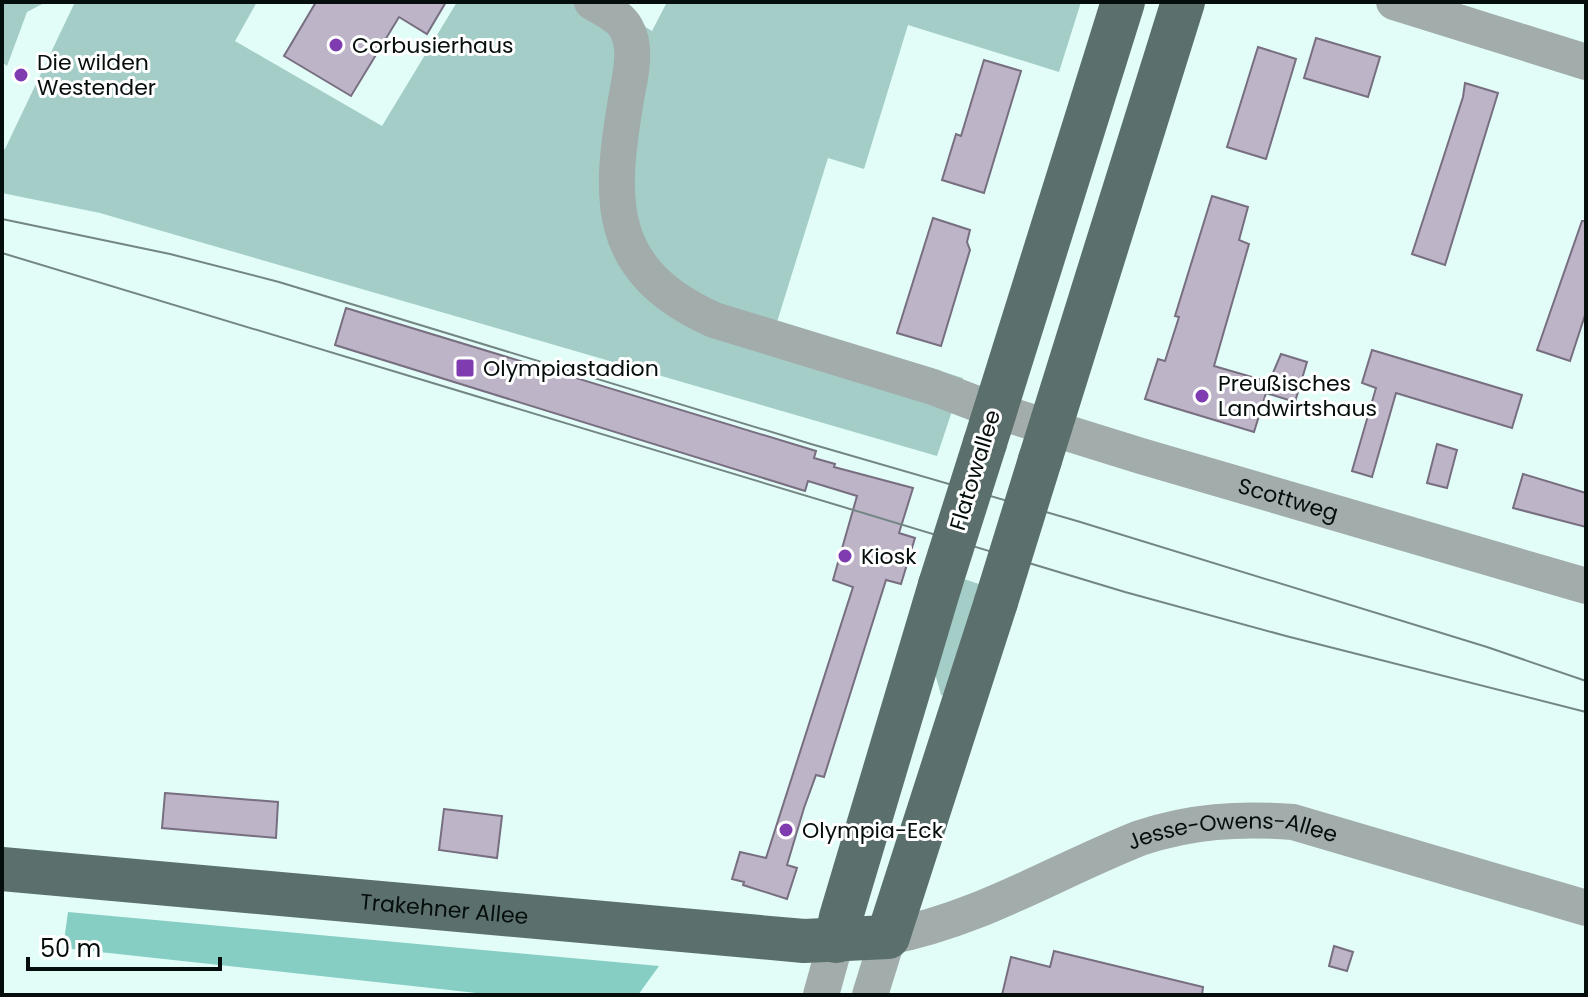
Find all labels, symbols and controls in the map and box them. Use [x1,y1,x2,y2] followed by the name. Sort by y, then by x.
[352,30,513,61] place label: Corbusierhaus
[327,36,345,54] marker: Corbusierhaus
[37,47,156,103] place label: Die wilden Westender
[12,66,30,84] marker: Die wilden Westender
[483,353,659,384] place label: Olympiastadion
[454,357,476,379] marker: Olympiastadion
[1218,368,1377,424] place label: Preußisches Landwirtshaus
[1193,387,1211,405] marker: Preußisches Landwirtshaus
[942,406,1008,534] street label: Flatowallee
[1235,470,1342,528] street label: Scottweg
[861,541,917,572] place label: Kiosk
[836,547,854,565] marker: Kiosk
[1122,805,1341,857] street label: Jesse-Owens-Allee
[802,815,944,846] place label: Olympia-Eck
[777,821,795,839] marker: Olympia-Eck
[359,886,530,932] street label: Trakehner Allee
[28,921,220,971] scale bar
[40,932,101,965] text: 50 m

